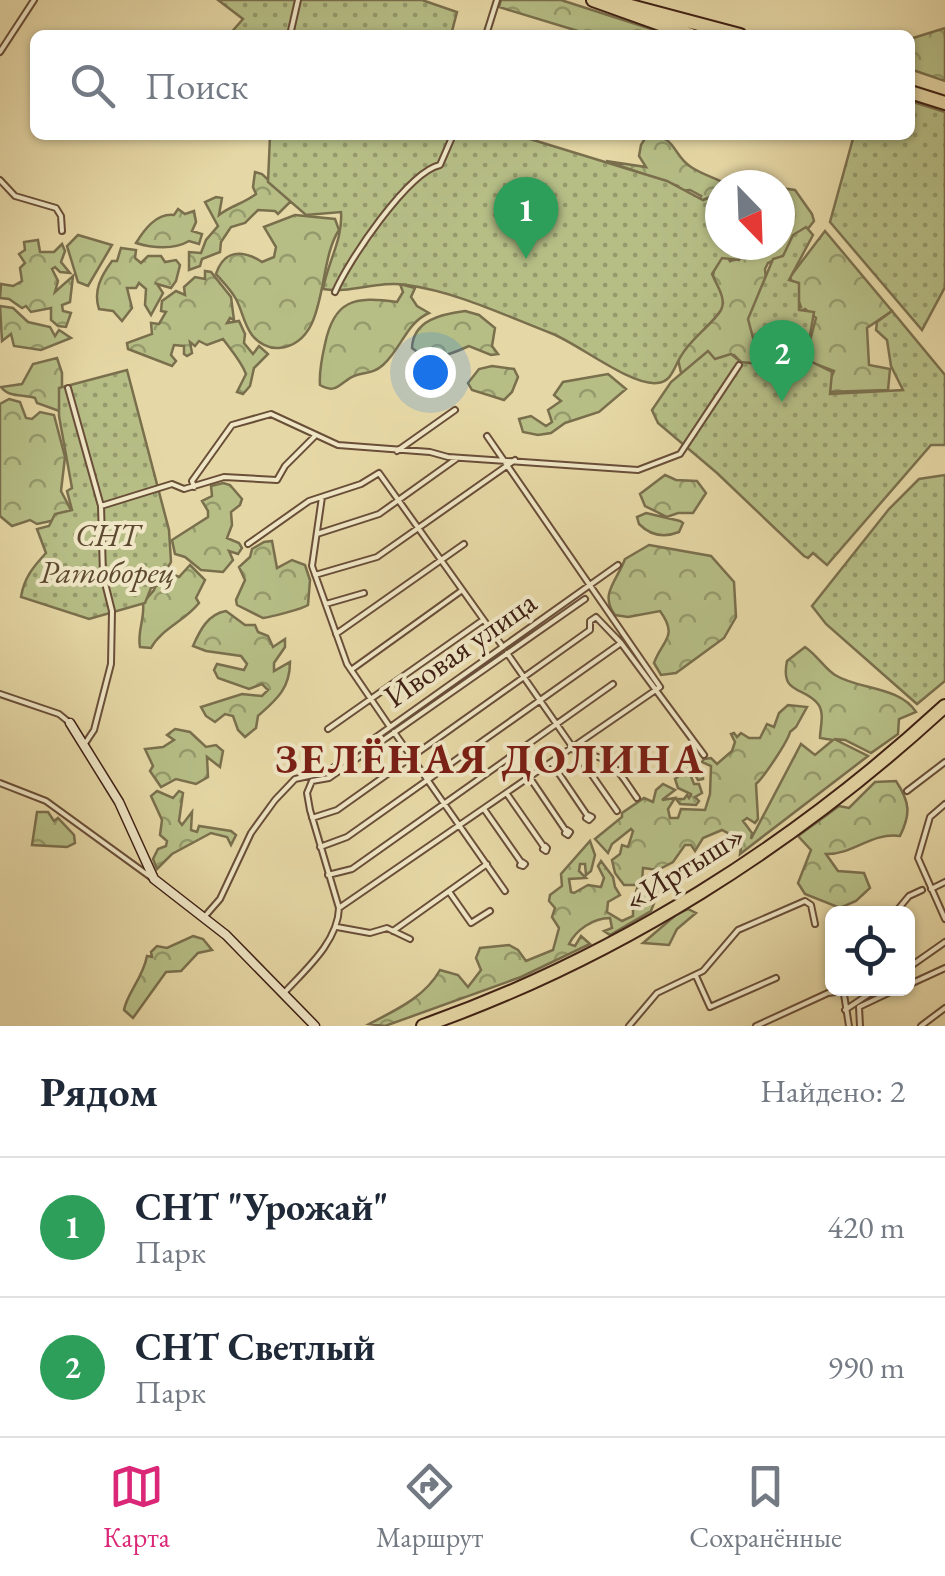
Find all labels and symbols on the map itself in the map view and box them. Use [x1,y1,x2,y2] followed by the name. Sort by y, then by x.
[705,170,795,260] north arrow
[494,176,558,259] pin: 1
[750,320,814,402] pin: 2
[405,347,456,398] your location
[39,514,175,593] park label: СНТ Ратоборец
[376,581,545,717] street label: Ивовая улица
[275,731,705,786] district label: ЗЕЛЁНАЯ ДОЛИНА
[616,813,752,921] street label: «Иртыш»

